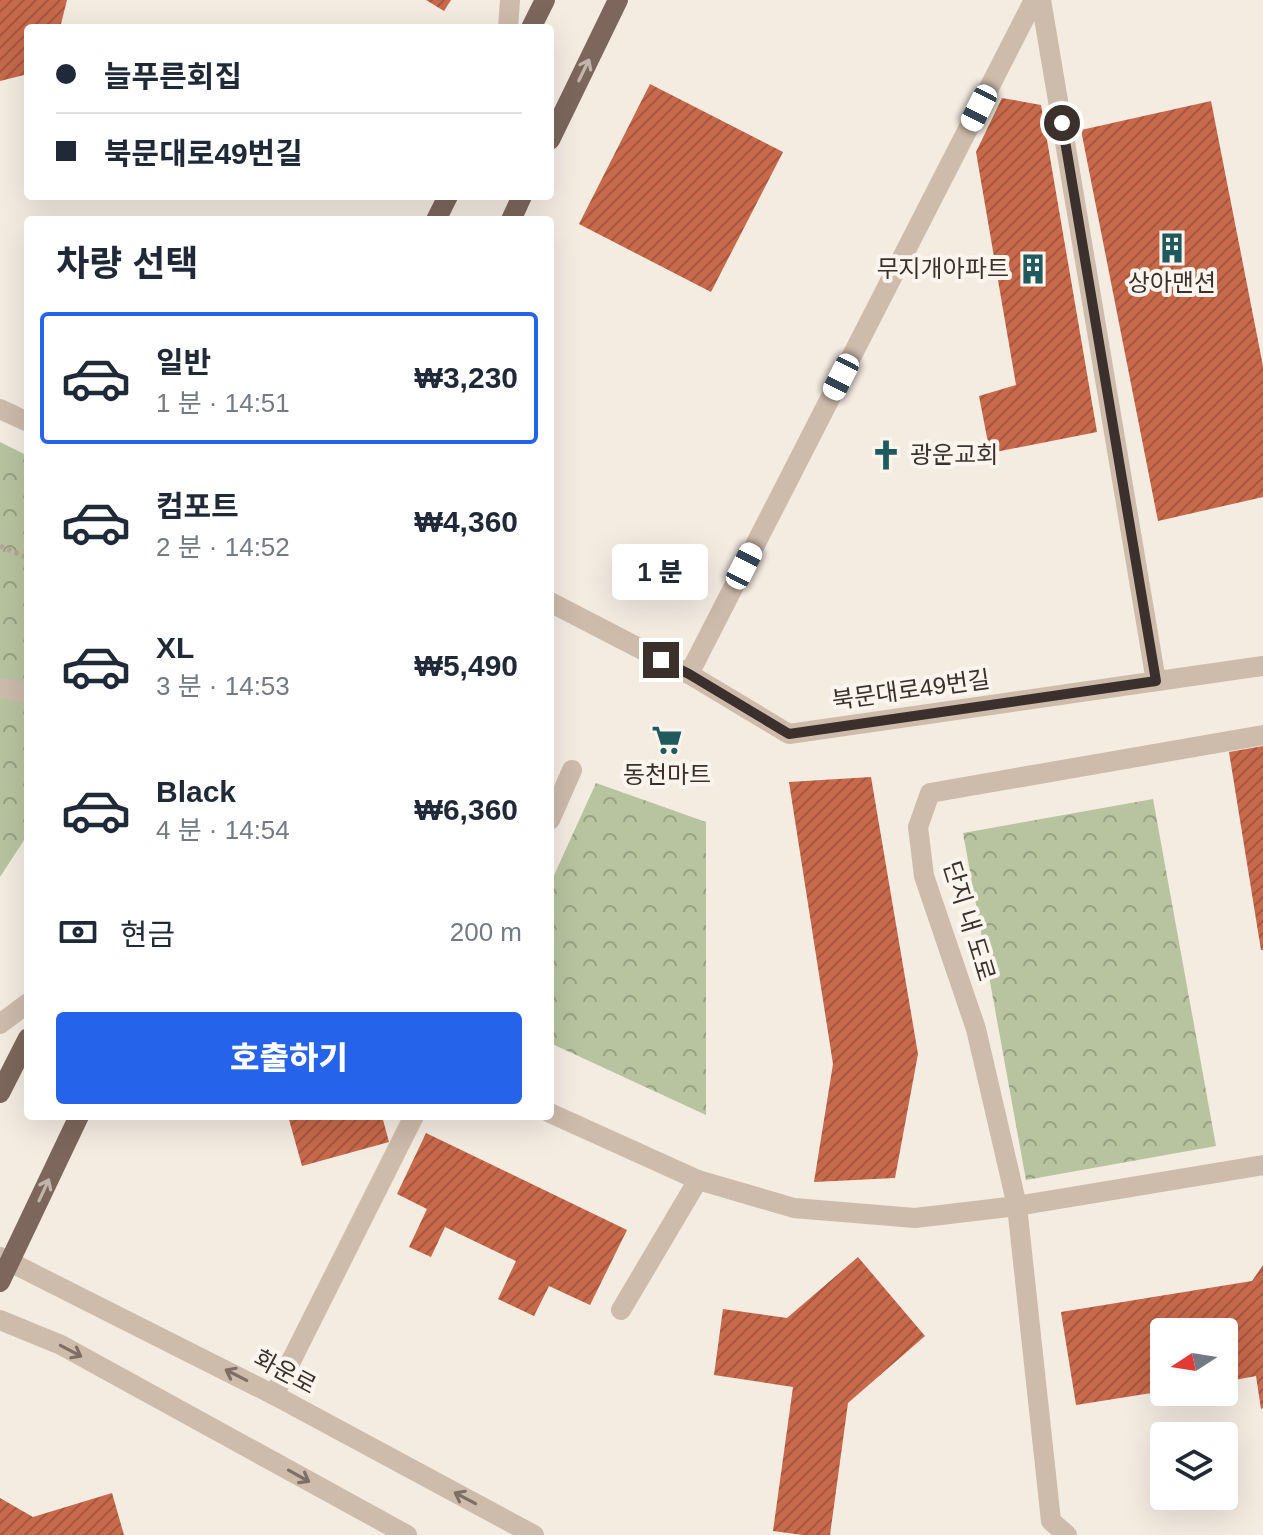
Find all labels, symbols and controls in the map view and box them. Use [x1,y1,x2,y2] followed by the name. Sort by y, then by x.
[577,58,592,82] one-way arrow
[104,60,242,93] text: 늘푸른회집
[957,81,1001,135] car
[1044,105,1080,141] route start
[104,137,303,170] text: 북문대로49번길
[1155,231,1189,265] building icon: 상아맨션
[56,243,198,284] text: 차량 선택
[1016,252,1050,286] building icon: 무지개아파트
[877,255,1009,282] place label: 무지개아파트
[1128,269,1216,296] place label: 상아맨션
[60,342,132,414] icon: car
[156,346,211,379] text: 일반
[819,350,863,404] car
[415,361,518,394] text: ₩3,230
[156,388,290,418] text: 1 분 · 14:51
[869,438,903,472] church icon: 광운교회
[910,441,998,468] place label: 광운교회
[60,486,132,558] icon: car
[156,490,239,523] text: 컴포트
[415,505,518,538] text: ₩4,360
[156,532,290,562] text: 2 분 · 14:52
[722,539,766,593] car
[613,544,709,600] callout: 1 분
[637,557,683,587] text: 1 분
[60,630,132,702] icon: car
[156,631,194,664] text: XL
[643,642,679,678] route end
[415,649,518,682] text: ₩5,490
[830,665,992,714] street label: 북문대로49번길
[156,671,290,701] text: 3 분 · 14:53
[650,723,684,757] supermarket icon: 동천마트
[623,761,711,788] place label: 동천마트
[60,774,132,846] icon: car
[156,775,236,808] text: Black
[415,793,518,826] text: ₩6,360
[156,815,290,845] text: 4 분 · 14:54
[938,858,1000,984] street label: 단지 내 도로
[56,910,100,954] icon: cash
[450,917,522,947] text: 200 m
[120,918,175,951] text: 현금
[56,1012,522,1104] button: 호출하기
[37,1178,52,1202] one-way arrow
[1150,1318,1238,1406] north arrow
[1150,1318,1238,1510] map controls
[59,1344,83,1360] one-way arrow
[250,1344,321,1399] street label: 화운로
[224,1367,248,1383] one-way arrow
[1150,1422,1238,1510] button: layers
[287,1469,311,1484] one-way arrow
[454,1490,477,1506] one-way arrow

